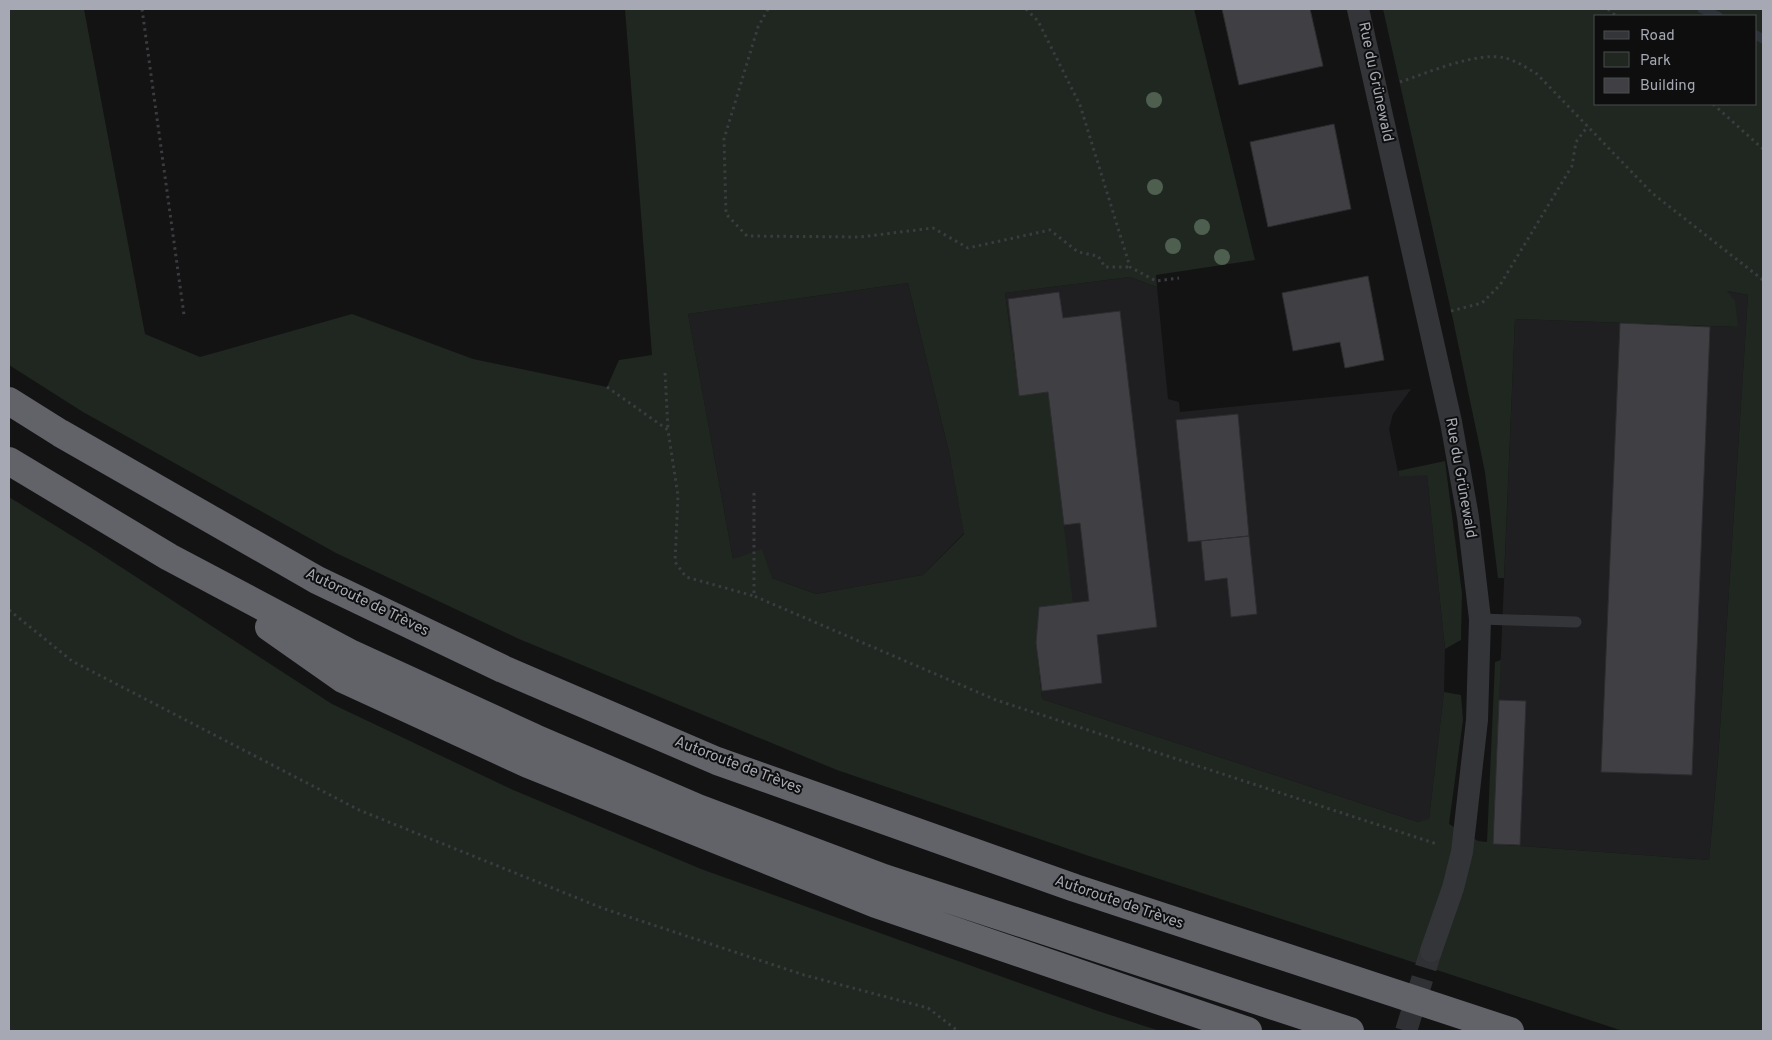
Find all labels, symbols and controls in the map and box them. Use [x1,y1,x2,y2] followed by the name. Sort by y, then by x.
[1594,15,1757,105] legend
[1353,20,1397,144] street label: Rue du Grünewald
[1640,27,1675,46] text: Road
[1640,52,1671,71] text: Park
[1640,77,1695,96] text: Building
[1440,416,1480,540] street label: Rue du Grünewald
[302,565,432,641] street label: Autoroute de Trèves
[672,733,804,799] street label: Autoroute de Trèves
[1052,872,1186,934] street label: Autoroute de Trèves

